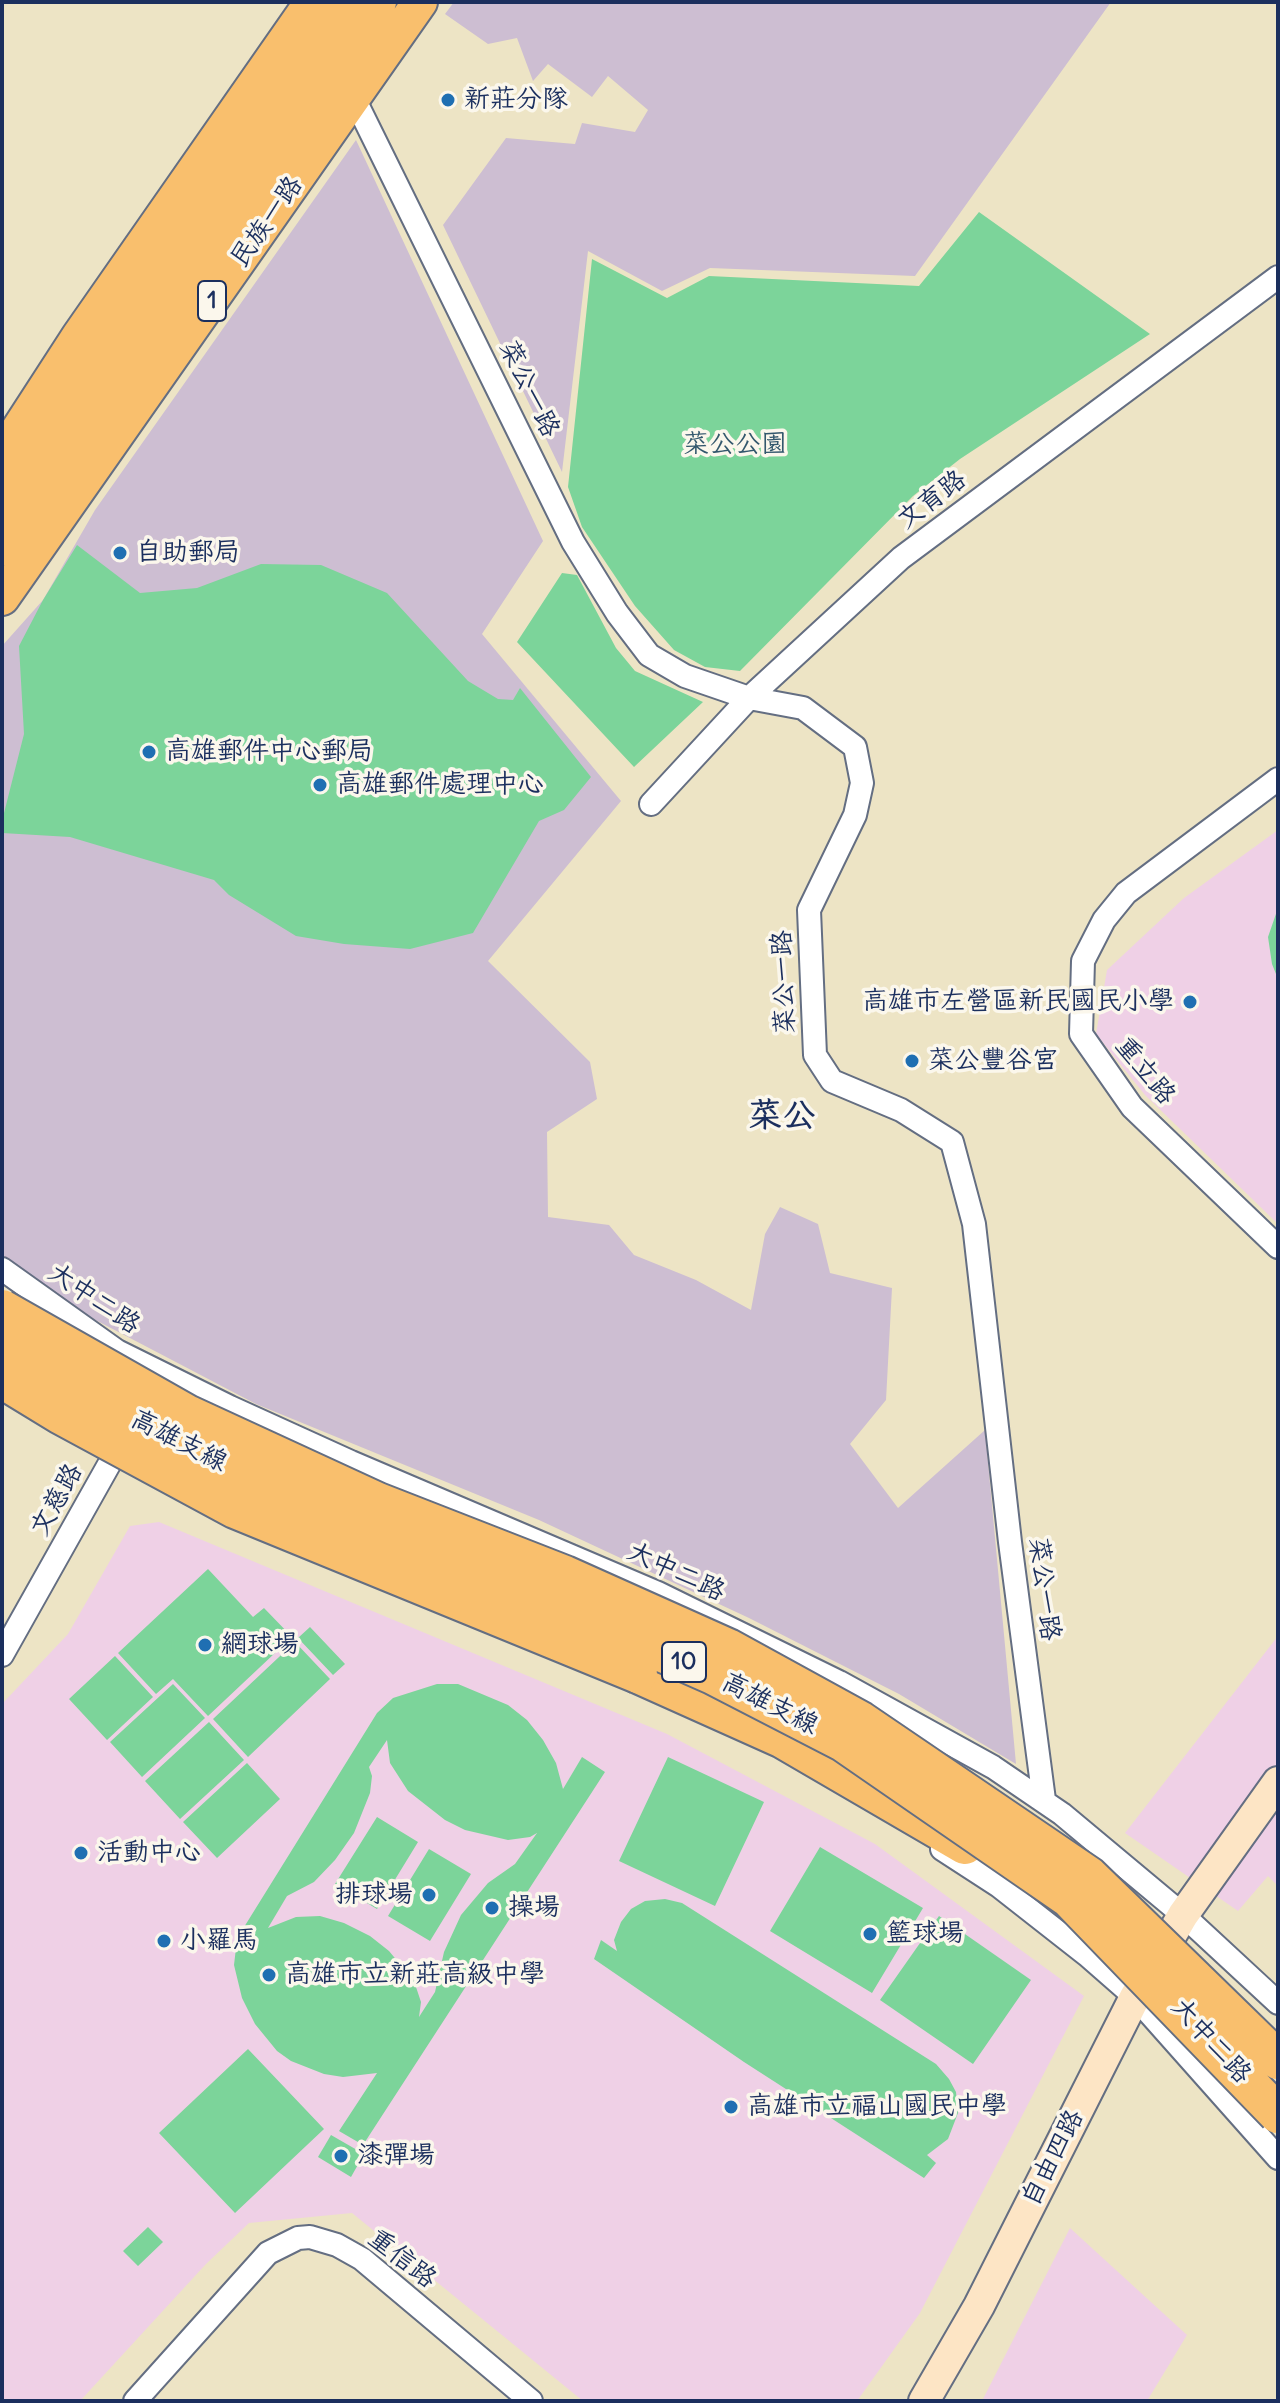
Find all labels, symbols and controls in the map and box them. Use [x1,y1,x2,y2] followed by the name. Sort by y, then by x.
[464,84,568,116] place label: 新莊分隊
[439,91,457,109] marker: 新莊分隊
[224,170,310,274] street label: 民族一路
[198,281,226,321] road number: 1
[492,335,566,443] street label: 菜公一路
[683,429,787,461] park label: 菜公公園
[891,464,973,536] street label: 文育路
[136,537,240,569] place label: 自助郵局
[111,544,129,562] marker: 自助郵局
[165,736,373,768] place label: 高雄郵件中心郵局
[140,743,158,761] marker: 高雄郵件中心郵局
[336,769,544,801] place label: 高雄郵件處理中心
[311,776,329,794] marker: 高雄郵件處理中心
[767,929,801,1035] street label: 菜公一路
[862,986,1174,1018] place label: 高雄市左營區新民國民小學
[1181,993,1199,1011] marker: 高雄市左營區新民國民小學
[1108,1031,1182,1111] street label: 重立路
[928,1045,1058,1077] place label: 菜公豐谷宮
[903,1052,921,1070] marker: 菜公豐谷宮
[748,1096,816,1136] district label: 菜公
[42,1257,146,1341] street label: 大中二路
[126,1403,232,1479] street label: 高雄支線
[24,1458,90,1542] street label: 文慈路
[1022,1535,1066,1643] street label: 菜公一路
[622,1536,730,1608] street label: 大中二路
[221,1629,299,1661] place label: 網球場
[196,1636,214,1654] marker: 網球場
[662,1642,706,1682] road number: 10
[717,1666,823,1742] street label: 高雄支線
[97,1837,201,1869] place label: 活動中心
[72,1844,90,1862] marker: 活動中心
[335,1879,413,1911] place label: 排球場
[420,1886,438,1904] marker: 排球場
[508,1892,560,1924] place label: 操場
[483,1899,501,1917] marker: 操場
[886,1918,964,1950] place label: 籃球場
[180,1925,258,1957] place label: 小羅馬
[861,1925,879,1943] marker: 籃球場
[155,1932,173,1950] marker: 小羅馬
[285,1959,545,1991] place label: 高雄市立新莊高級中學
[260,1966,278,1984] marker: 高雄市立新莊高級中學
[1165,1992,1257,2090] street label: 大中二路
[747,2091,1007,2123] place label: 高雄市立福山國民中學
[722,2098,740,2116] marker: 高雄市立福山國民中學
[1015,2105,1091,2211] street label: 自由四路
[357,2140,435,2172] place label: 漆彈場
[332,2147,350,2165] marker: 漆彈場
[362,2223,442,2295] street label: 重信路

